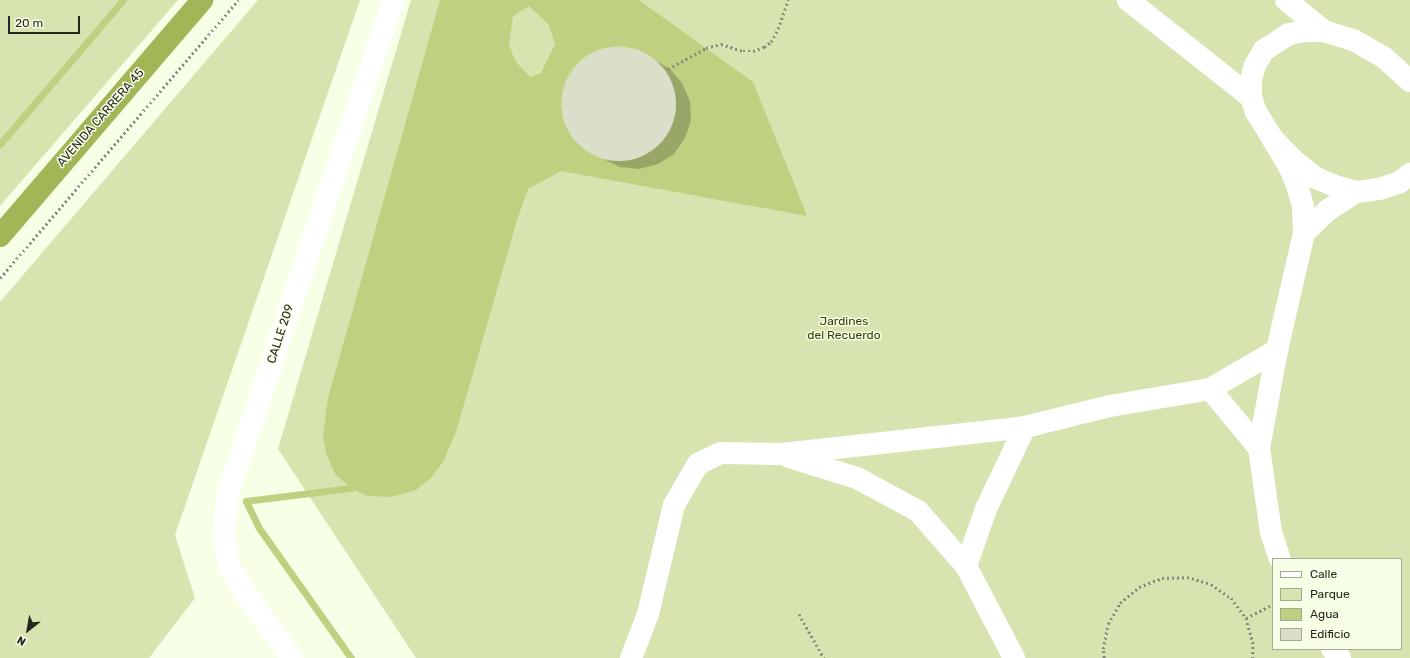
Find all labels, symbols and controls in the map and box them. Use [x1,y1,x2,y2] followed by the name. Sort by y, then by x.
[10,8,82,34] scale bar
[15,16,43,30] text: 20 m
[54,66,148,170] street label: AVENIDA CARRERA 45
[265,303,297,365] street label: CALLE 209
[807,315,881,343] park label: Jardines del Recuerdo
[1272,558,1402,650] legend
[1310,567,1337,581] text: Calle
[1310,587,1350,601] text: Parque
[1310,607,1339,621] text: Agua
[8,610,48,650] north arrow
[1310,627,1350,641] text: Edificio
[15,633,28,648] text: N

